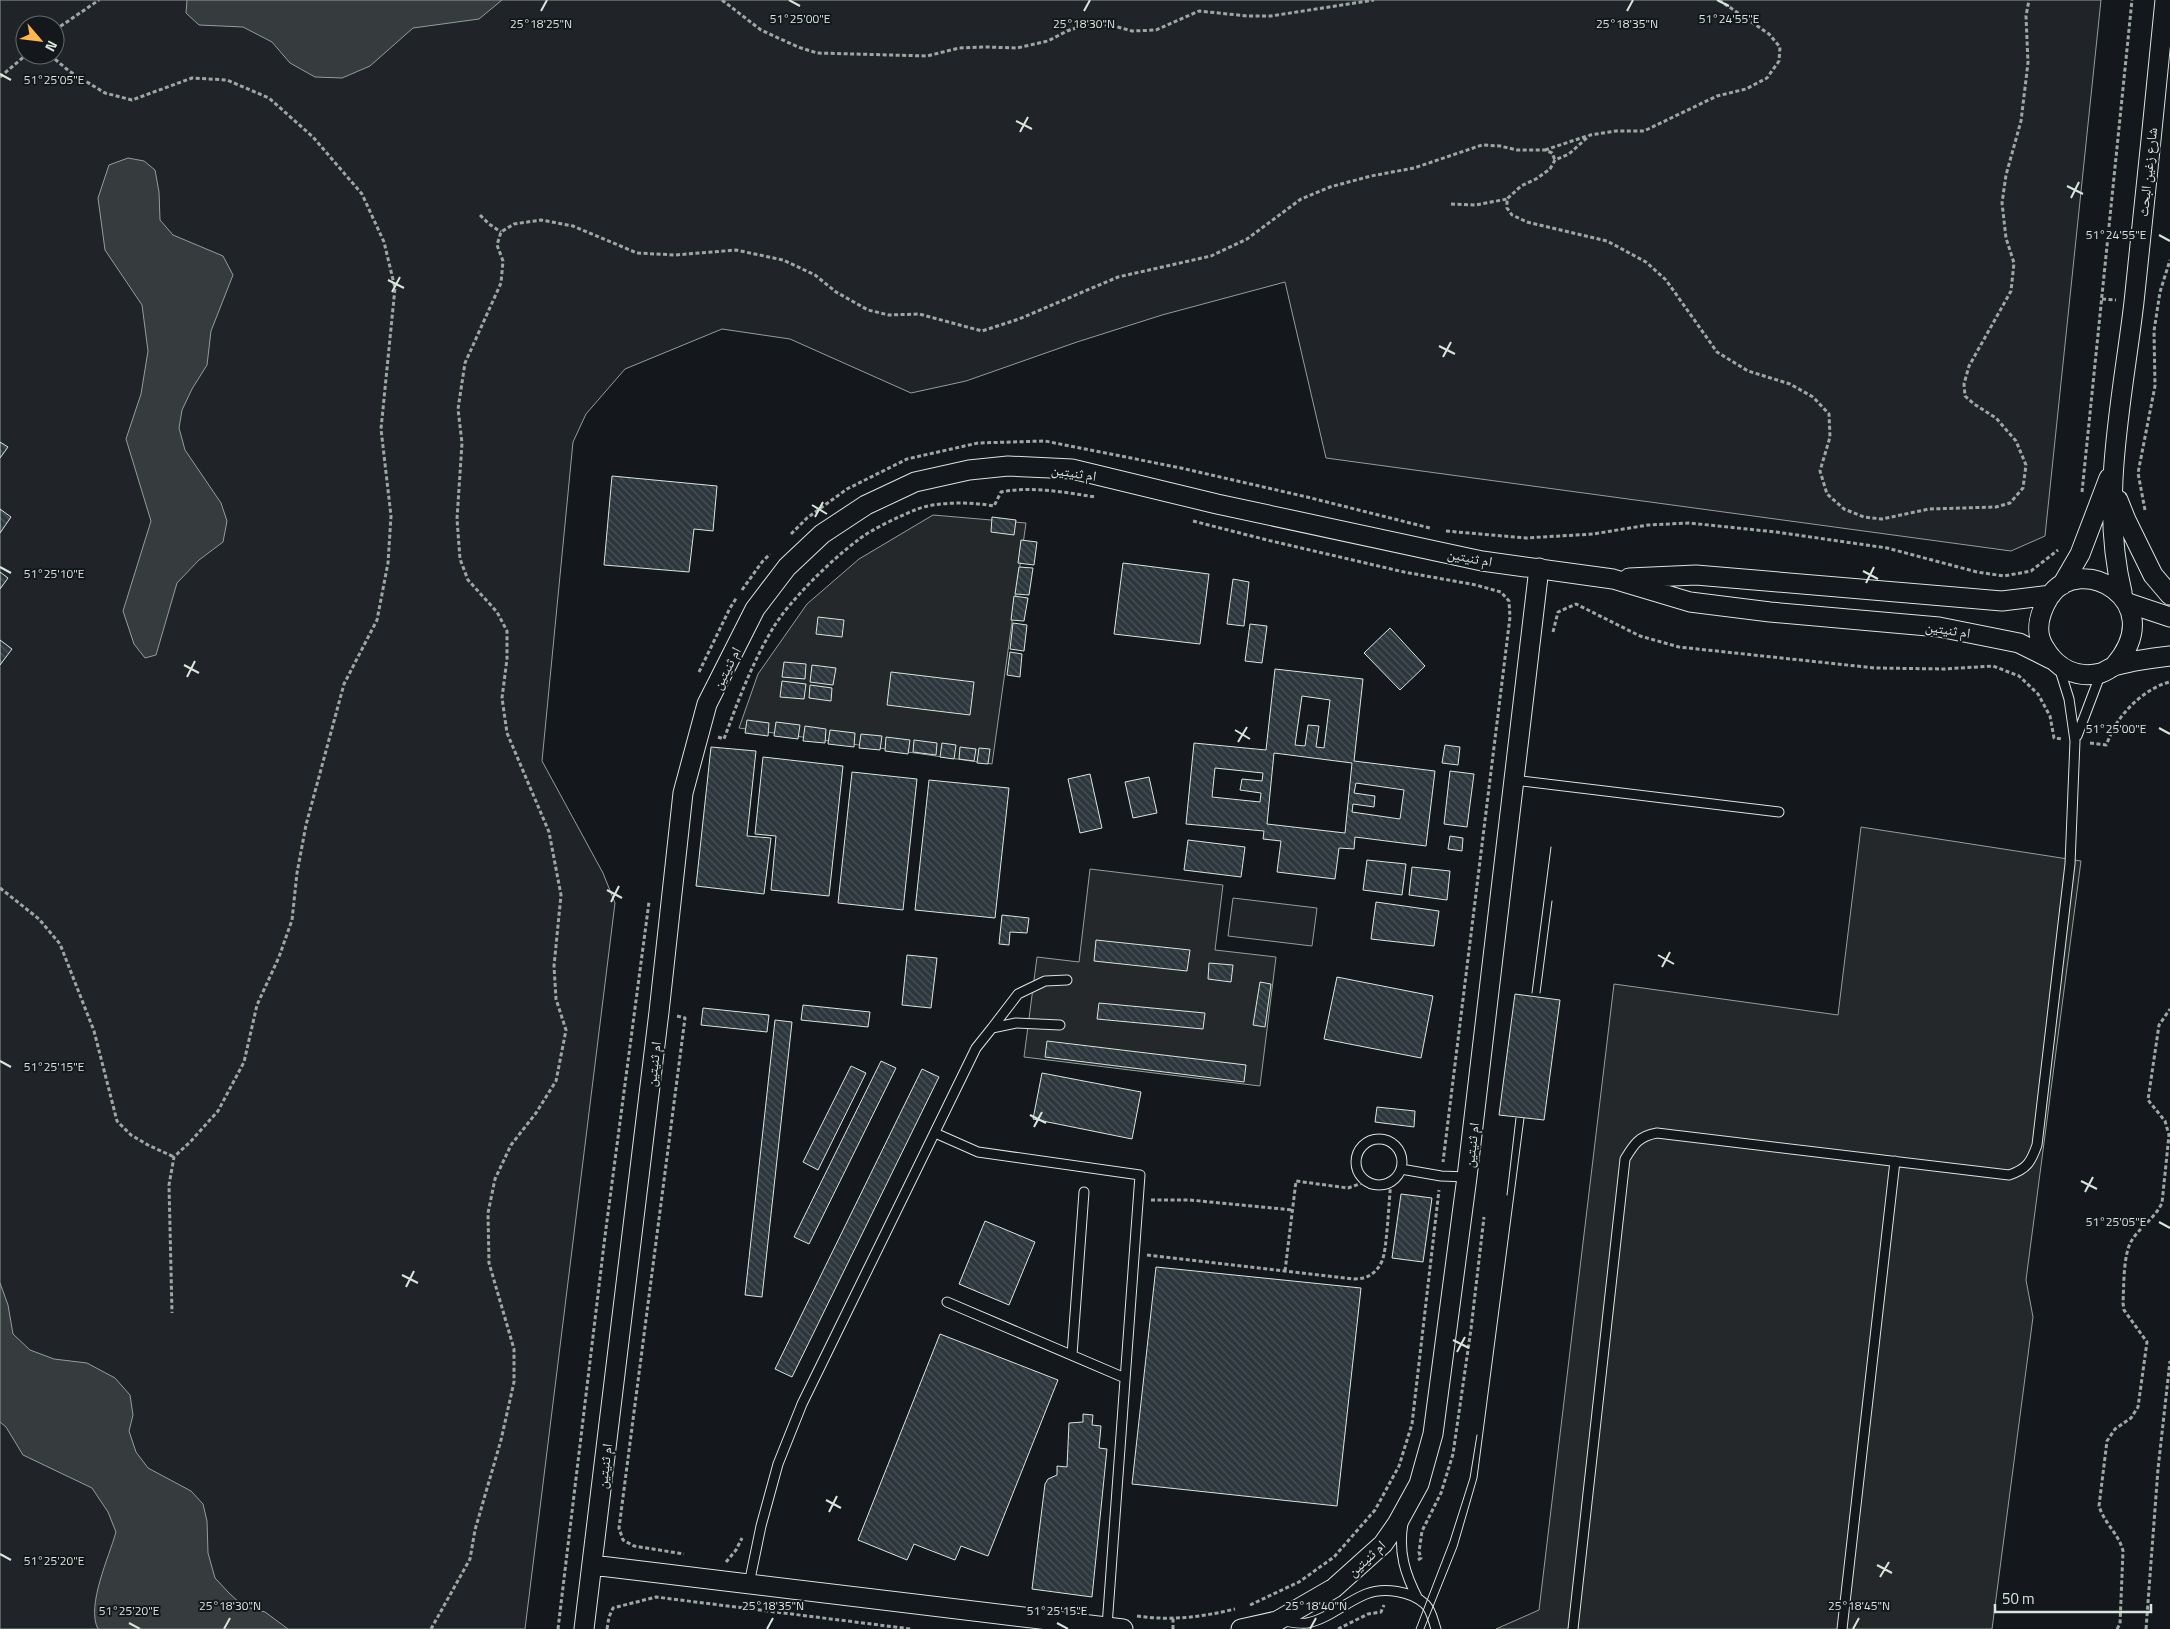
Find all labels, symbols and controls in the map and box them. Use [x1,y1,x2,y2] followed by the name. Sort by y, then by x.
[770,9,831,28] text: 51°25'00"E
[1699,9,1760,28] text: 51°24'55"E
[510,14,572,33] text: 25°18'25"N
[1053,14,1115,33] text: 25°18'30"N
[1596,14,1658,33] text: 25°18'35"N
[15,15,65,65] north arrow
[40,37,63,56] text: N
[24,70,85,89] text: 51°25'05"E
[2132,126,2162,218] street label: شارع زغين البحث
[2086,225,2147,244] text: 51°24'55"E
[1050,458,1098,486] street label: ام ثنيتين
[1446,542,1494,572] street label: ام ثنيتين
[24,564,85,583] text: 51°25'10"E
[1924,615,1972,643] street label: ام ثنيتين
[706,643,746,693] street label: ام ثنيتين
[2086,719,2147,738] text: 51°25'00"E
[640,1040,666,1088] street label: ام ثنيتين
[24,1057,85,1076] text: 51°25'15"E
[1458,1121,1484,1169] street label: ام ثنيتين
[2086,1212,2147,1231] text: 51°25'05"E
[591,1442,617,1490] street label: ام ثنيتين
[1342,1535,1390,1581] street label: ام ثنيتين
[24,1551,85,1570] text: 51°25'20"E
[1995,1582,2151,1614] scale bar
[2002,1587,2035,1610] text: 50 m
[199,1596,261,1615] text: 25°18'30"N
[742,1596,804,1615] text: 25°18'35"N
[1285,1596,1347,1615] text: 25°18'40"N
[1828,1596,1890,1615] text: 25°18'45"N
[99,1601,160,1620] text: 51°25'20"E
[1027,1601,1088,1620] text: 51°25'15"E

